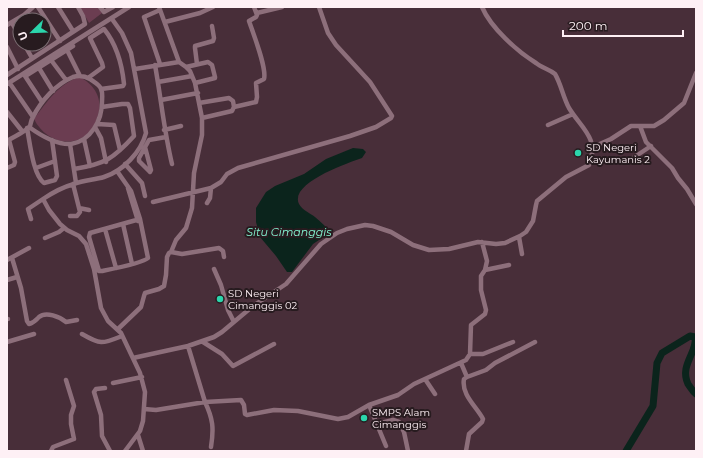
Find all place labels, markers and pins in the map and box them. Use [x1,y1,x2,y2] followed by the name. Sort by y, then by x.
[586,141,650,166] place label: SD Negeri Kayumanis 2
[573,148,583,158] marker: SD Negeri Kayumanis 2
[228,287,298,312] place label: SD Negeri Cimanggis 02
[215,294,225,304] marker: SD Negeri Cimanggis 02
[372,406,430,431] place label: SMPS Alam Cimanggis
[359,413,369,423] marker: SMPS Alam Cimanggis

